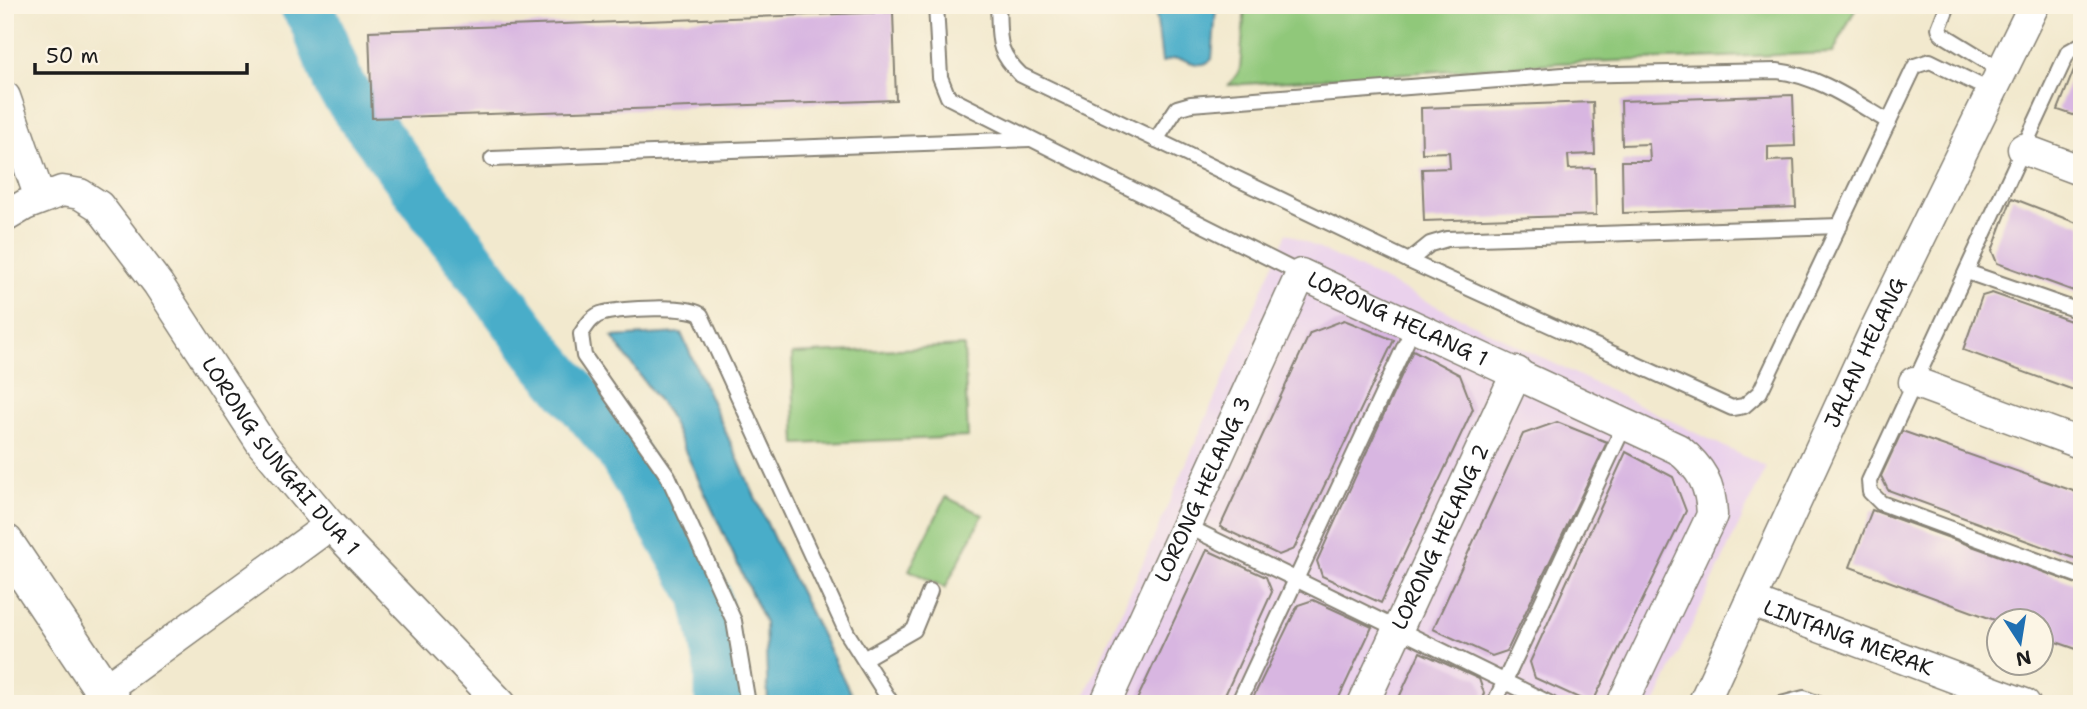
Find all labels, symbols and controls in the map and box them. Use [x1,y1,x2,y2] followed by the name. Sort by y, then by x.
[35,32,247,76] scale bar
[46,42,99,70] text: 50 m
[1303,265,1492,373] street label: LORONG HELANG 1
[1818,273,1913,432] street label: JALAN HELANG
[195,351,366,561] street label: LORONG SUNGAI DUA 1
[1148,392,1257,587] street label: LORONG HELANG 3
[1385,440,1496,635] street label: LORONG HELANG 2
[1759,593,1938,683] street label: LINTANG MERAK
[1986,608,2056,678] north arrow
[2013,644,2033,672] text: N

